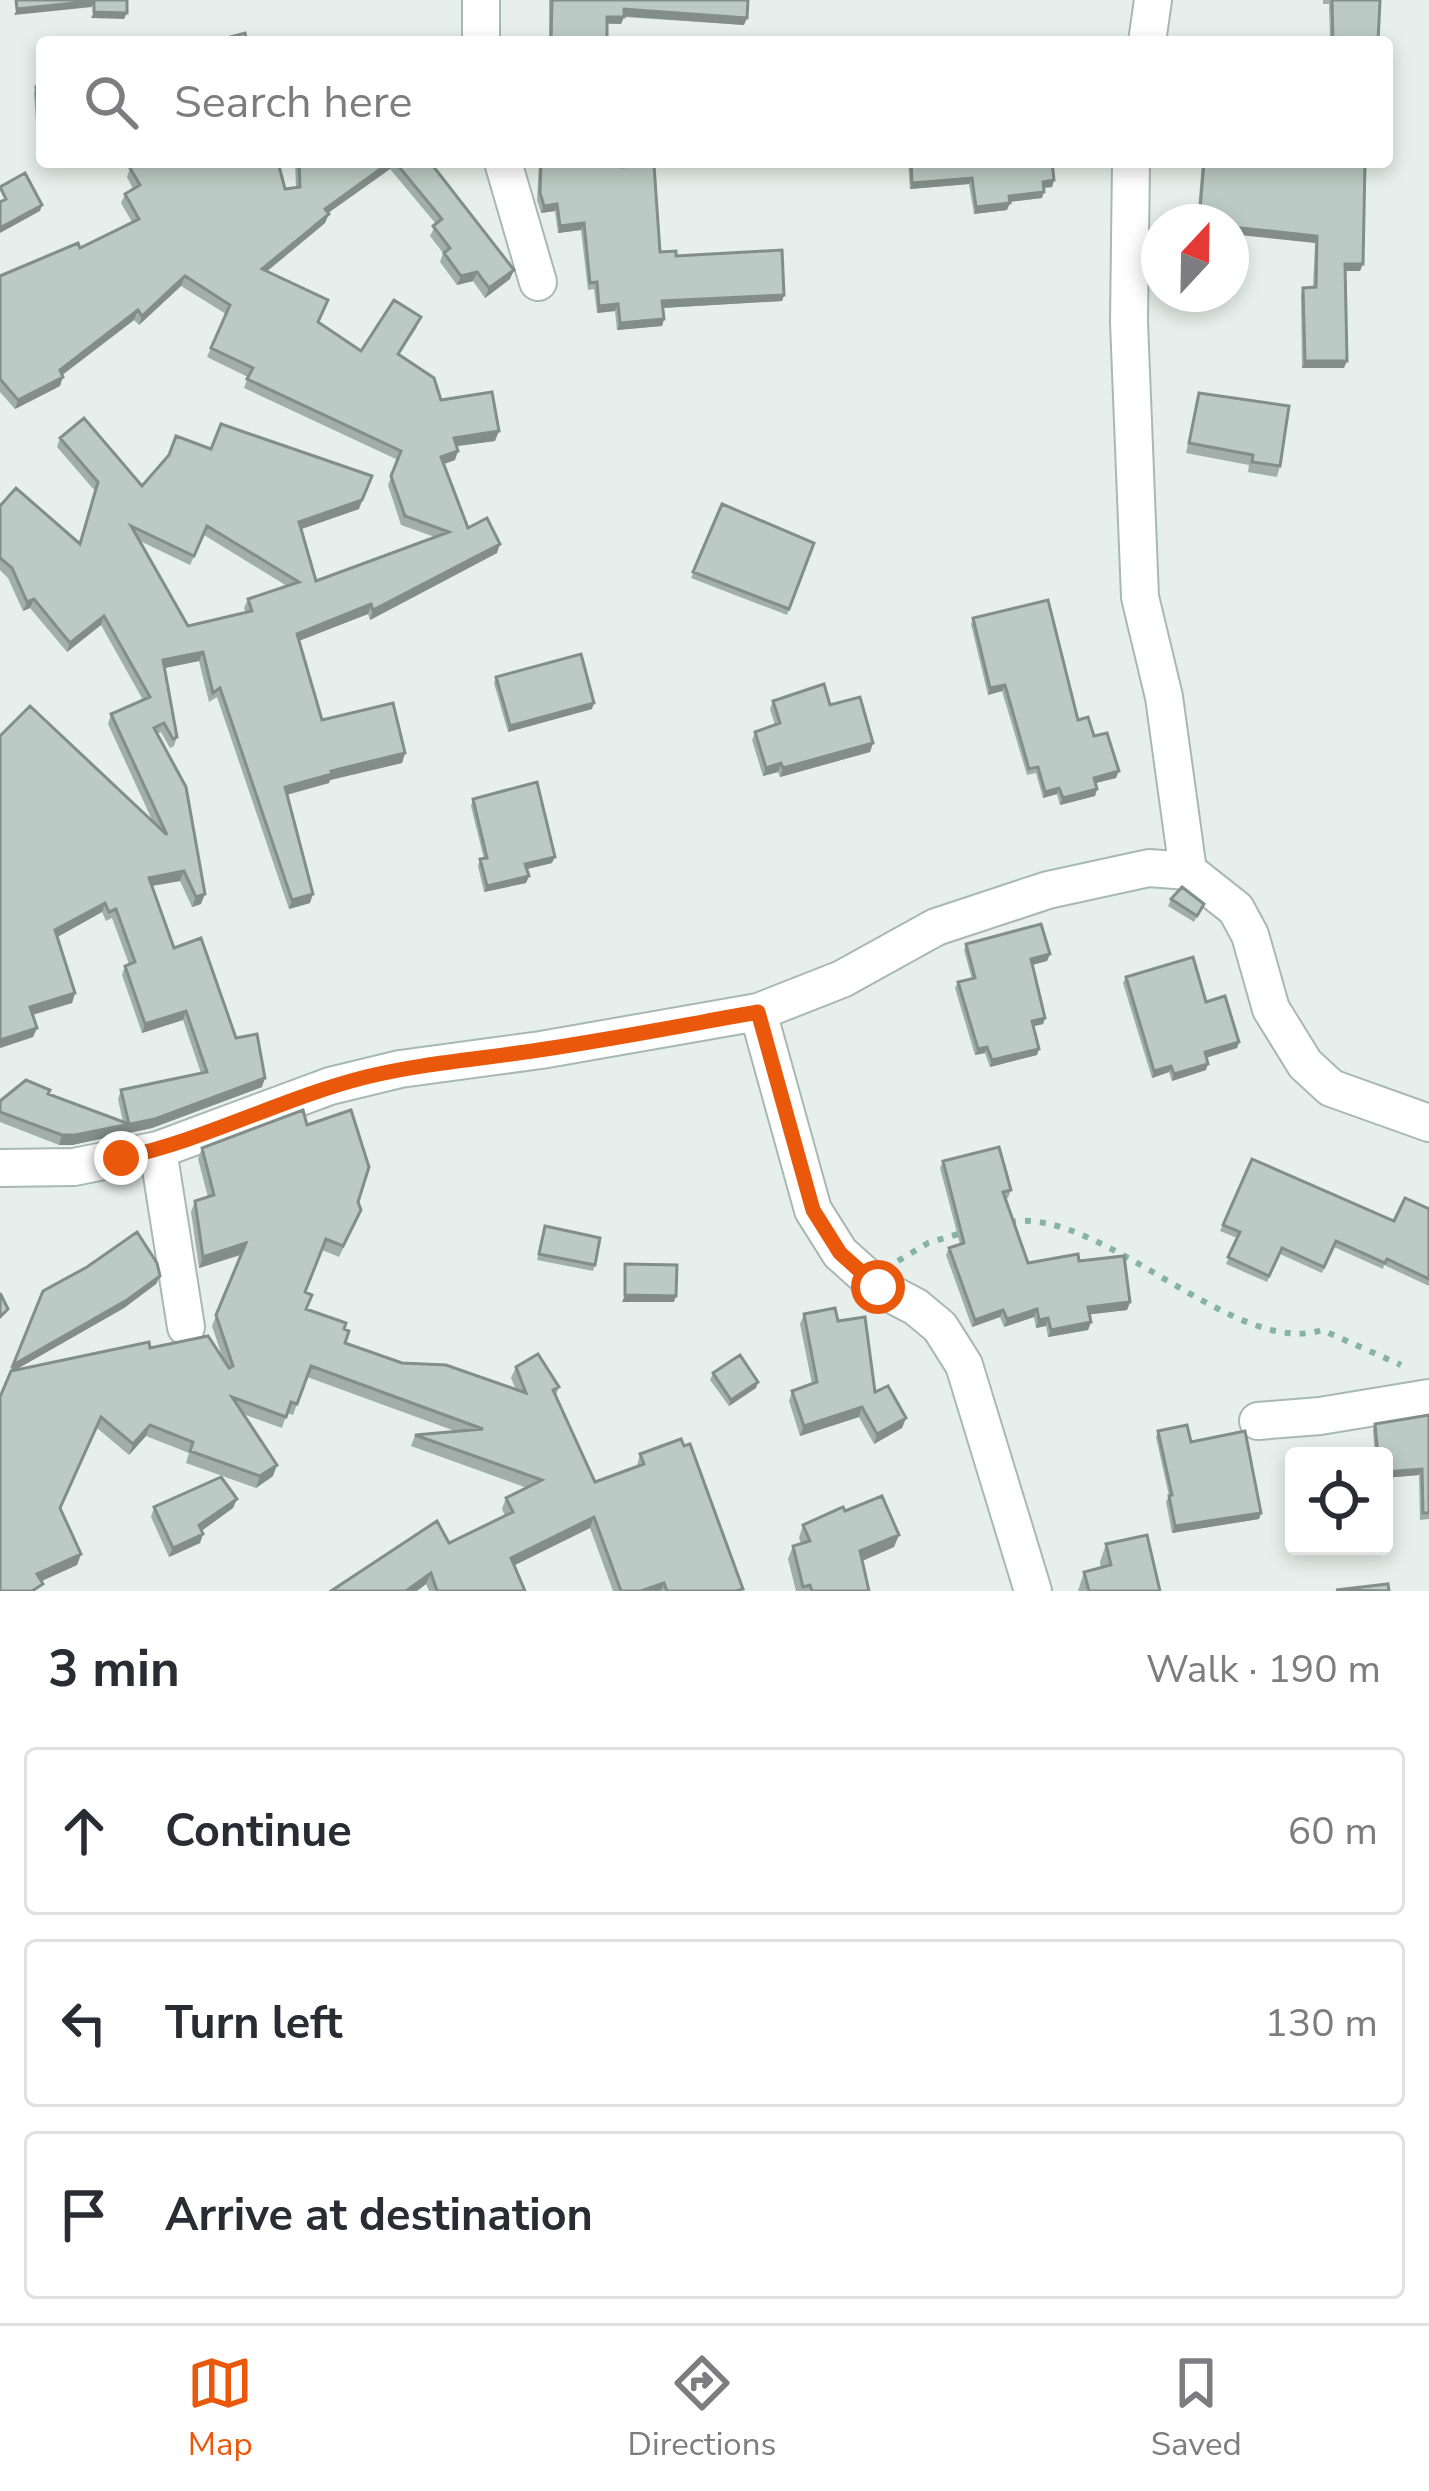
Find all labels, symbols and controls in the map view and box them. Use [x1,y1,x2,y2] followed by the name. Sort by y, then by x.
[36,36,1393,168] search box
[78,69,144,135] icon: search
[174,72,413,133] text: Search here
[1141,204,1249,312] north arrow
[94,1131,148,1185] route end
[851,1260,905,1314] route start
[1285,1447,1393,1555] map controls
[1285,1447,1393,1555] button: locate
[48,1634,180,1704] text: 3 min
[1146,1643,1381,1696] text: Walk · 190 m
[51,1798,117,1864] icon: ahead
[165,1801,352,1862] text: Continue
[1288,1805,1378,1858] text: 60 m
[51,1990,117,2056] icon: left
[165,1993,343,2054] text: Turn left
[1264,1997,1378,2050] text: 130 m
[51,2182,117,2248] icon: arrive
[165,2185,593,2246] text: Arrive at destination
[187,2350,253,2467] tab: Map
[628,2350,776,2467] tab: Directions
[1151,2350,1242,2467] tab: Saved

